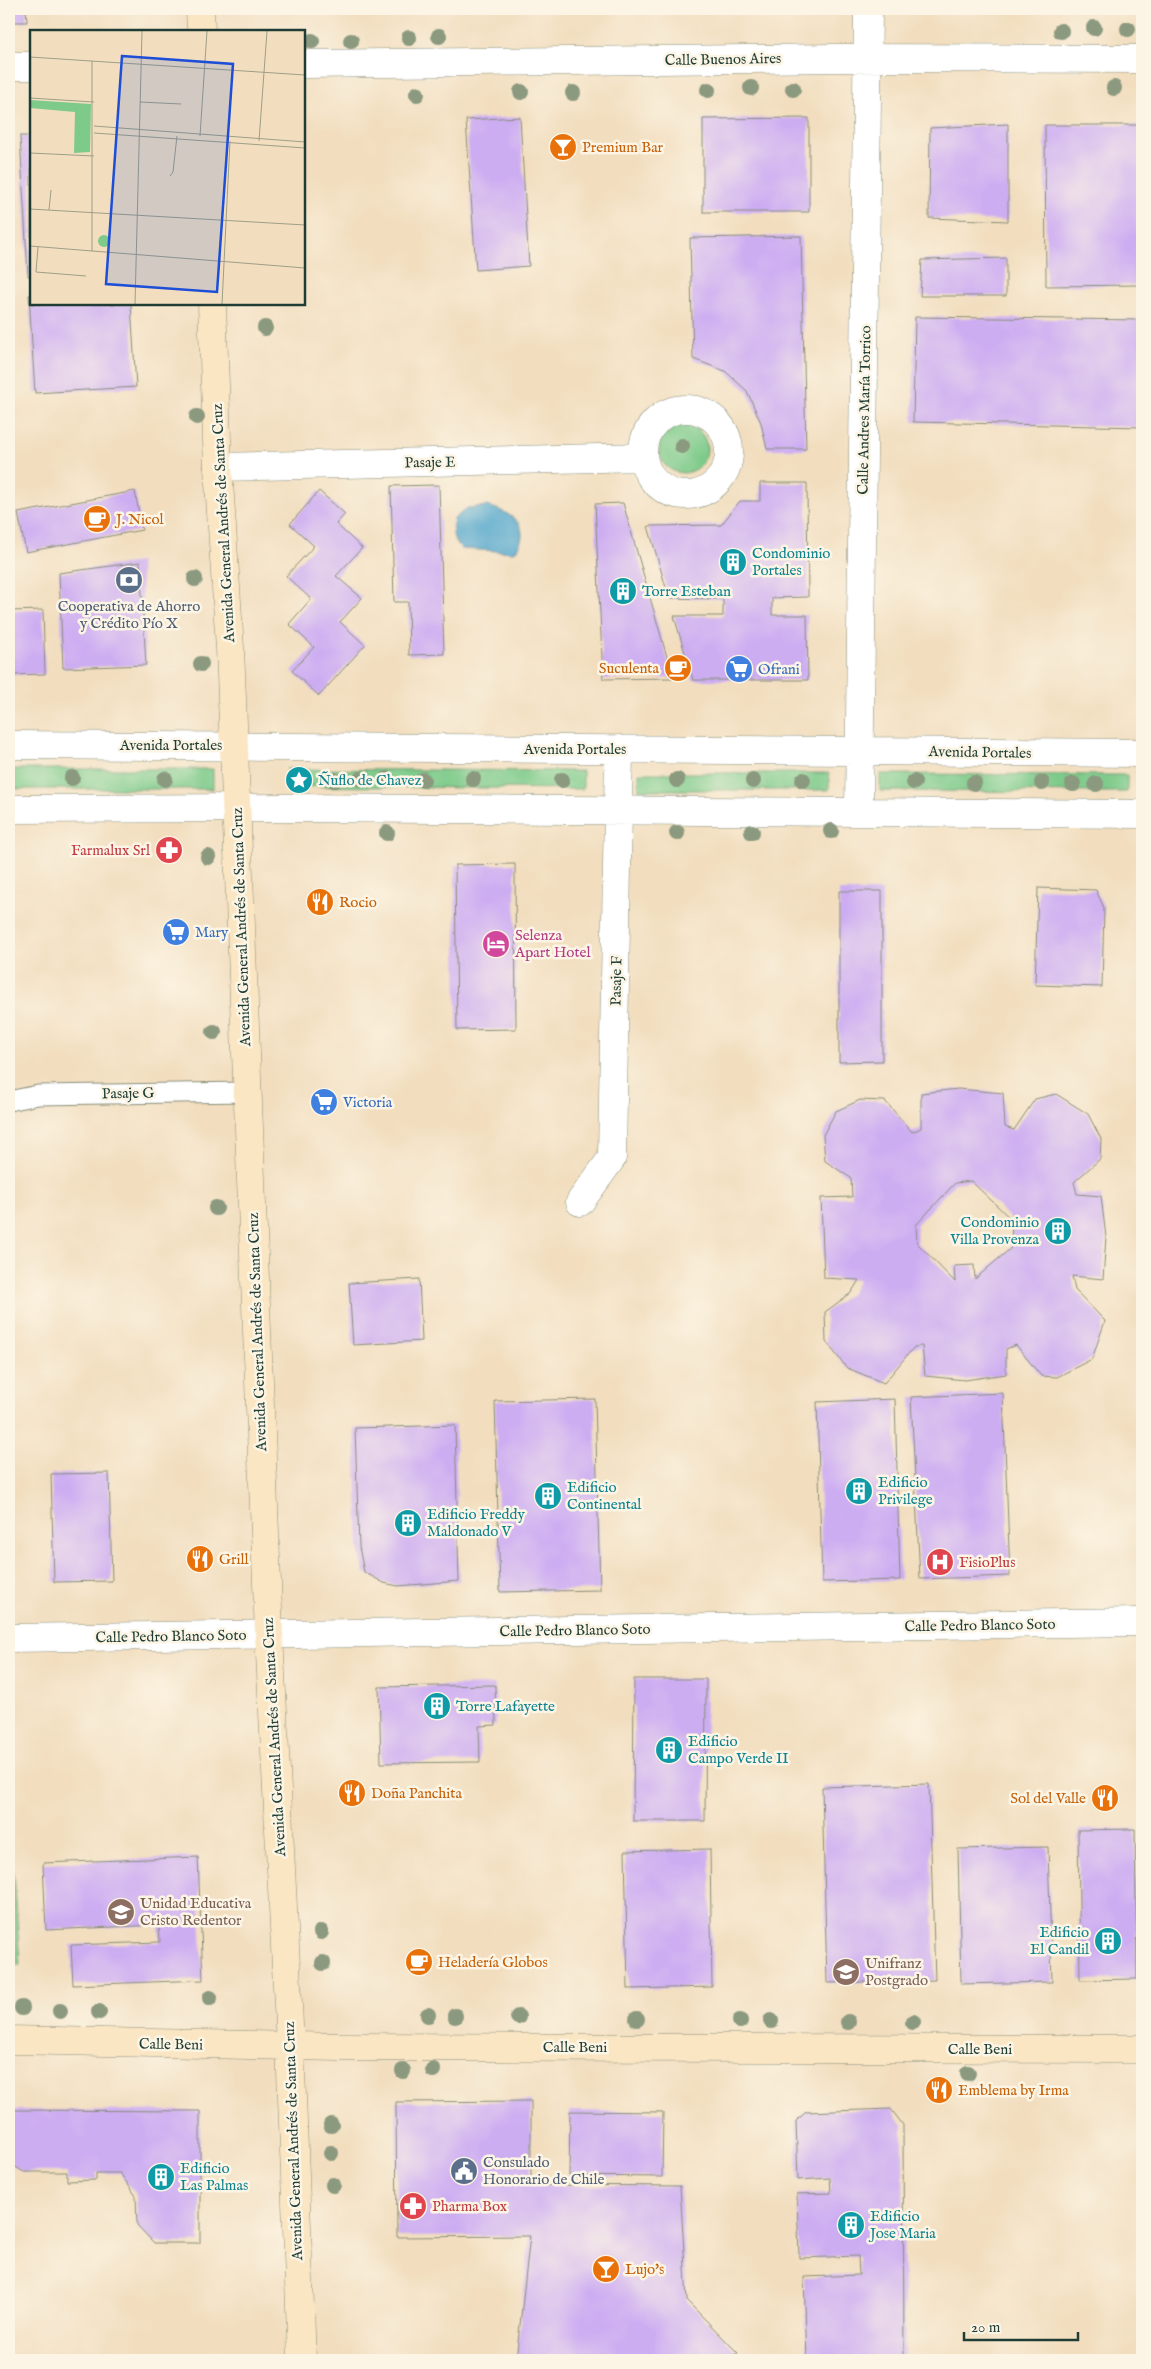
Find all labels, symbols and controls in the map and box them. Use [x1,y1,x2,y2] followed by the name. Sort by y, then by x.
[30,30,305,305] inset map
[665,49,781,70] street label: Calle Buenos Aires
[548,132,578,162] bar icon: Premium Bar
[582,138,664,157] place label: Premium Bar
[854,325,875,495] street label: Calle Andres María Torrico
[208,403,239,644] street label: Avenida General Andrés de Santa Cruz
[404,453,456,472] street label: Pasaje E
[82,504,112,534] cafe icon: J. Nicol
[114,510,164,529] place label: J. Nicol
[752,544,830,580] place label: Condominio Portales
[718,547,748,577] building icon: Condominio Portales
[114,565,144,595] bank icon: Cooperativa de Ahorro y Crédito Pío X
[608,576,638,606] building icon: Torre Esteban
[642,582,731,601] place label: Torre Esteban
[58,597,200,633] place label: Cooperativa de Ahorro y Crédito Pío X
[663,653,693,683] cafe icon: Suculenta
[724,654,754,684] supermarket icon: Ofrani
[599,659,660,678] place label: Suculenta
[758,660,800,679] place label: Ofrani
[119,736,222,755] street label: Avenida Portales
[523,740,626,759] street label: Avenida Portales
[927,742,1032,763] street label: Avenida Portales
[284,765,314,795] place icon: Ñuflo de Chavez
[318,771,421,790] place label: Ñuflo de Chavez
[228,807,255,1048] street label: Avenida General Andrés de Santa Cruz
[154,835,184,865] pharmacy icon: Farmalux Srl
[71,841,151,860] place label: Farmalux Srl
[305,887,335,917] restaurant icon: Rocio
[339,893,377,912] place label: Rocio
[161,917,191,947] supermarket icon: Mary
[195,923,229,942] place label: Mary
[514,926,591,962] place label: Selenza Apart Hotel
[481,929,511,959] hotel icon: Selenza Apart Hotel
[607,955,626,1006] street label: Pasaje F
[102,1084,154,1103] street label: Pasaje G
[309,1087,339,1117] supermarket icon: Victoria
[342,1093,393,1112] place label: Victoria
[244,1212,271,1453] street label: Avenida General Andrés de Santa Cruz
[949,1213,1040,1249] place label: Condominio Villa Provenza
[1043,1216,1073,1246] building icon: Condominio Villa Provenza
[878,1473,933,1509] place label: Edificio Privilege
[844,1476,874,1506] building icon: Edificio Privilege
[567,1478,642,1514] place label: Edificio Continental
[533,1481,563,1511] building icon: Edificio Continental
[427,1505,526,1541] place label: Edificio Freddy Maldonado V
[393,1508,423,1538] building icon: Edificio Freddy Maldonado V
[185,1544,215,1574] restaurant icon: Grill
[925,1547,955,1577] hospital icon: FisioPlus
[219,1550,250,1569] place label: Grill
[959,1553,1015,1572] place label: FisioPlus
[904,1615,1056,1636] street label: Calle Pedro Blanco Soto
[259,1617,290,1858] street label: Avenida General Andrés de Santa Cruz
[499,1620,651,1641] street label: Calle Pedro Blanco Soto
[95,1626,247,1647] street label: Calle Pedro Blanco Soto
[422,1691,452,1721] building icon: Torre Lafayette
[456,1697,555,1716] place label: Torre Lafayette
[688,1732,789,1768] place label: Edificio Campo Verde II
[654,1735,684,1765] building icon: Edificio Campo Verde II
[337,1778,367,1808] restaurant icon: Doña Panchita
[1090,1783,1120,1813] restaurant icon: Sol del Valle
[371,1784,462,1803] place label: Doña Panchita
[1010,1789,1086,1808] place label: Sol del Valle
[140,1894,252,1930] place label: Unidad Educativa Cristo Redentor
[106,1897,136,1927] school or university icon: Unidad Educativa Cristo Redentor
[1030,1923,1090,1959] place label: Edificio El Candil
[1093,1926,1123,1956] building icon: Edificio El Candil
[404,1947,434,1977] cafe icon: Heladería Globos
[438,1953,548,1972] place label: Heladería Globos
[865,1954,928,1990] place label: Unifranz Postgrado
[831,1957,861,1987] school or university icon: Unifranz Postgrado
[280,2021,307,2262] street label: Avenida General Andrés de Santa Cruz
[139,2034,203,2055] street label: Calle Beni
[543,2038,607,2057] street label: Calle Beni
[948,2040,1012,2059] street label: Calle Beni
[924,2075,954,2105] restaurant icon: Emblema by Irma
[958,2081,1069,2100] place label: Emblema by Irma
[483,2153,604,2189] place label: Consulado Honorario de Chile
[449,2156,479,2186] public building icon: Consulado Honorario de Chile
[180,2159,248,2195] place label: Edificio Las Palmas
[146,2162,176,2192] building icon: Edificio Las Palmas
[398,2191,428,2221] pharmacy icon: Pharma Box
[432,2197,508,2216] place label: Pharma Box
[868,2207,936,2243] place label: Edificio Jose Maria
[836,2210,866,2240] building icon: Edificio Jose Maria
[591,2254,621,2284] bar icon: Lujo's
[625,2260,664,2279] place label: Lujo's
[964,2309,1077,2341] scale bar
[971,2318,1001,2337] text: 20 m

